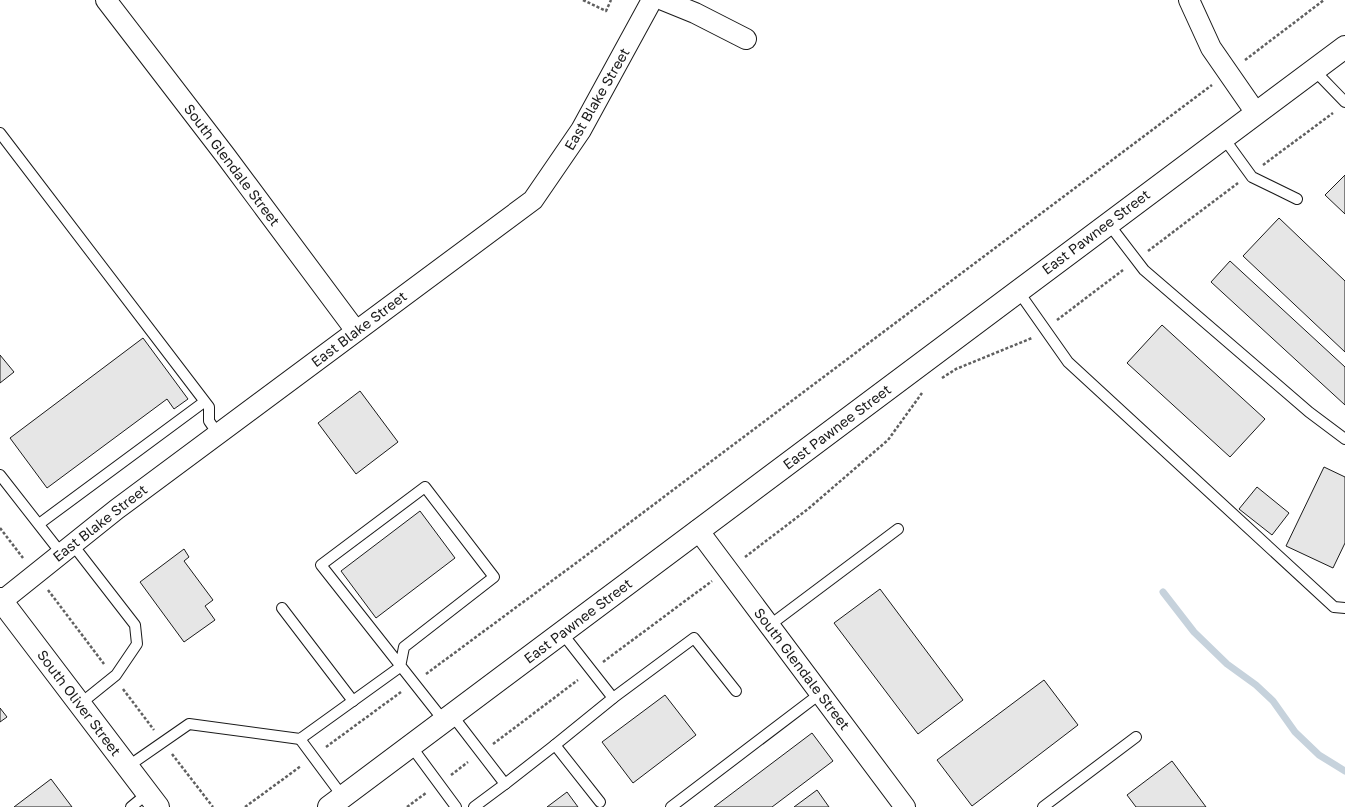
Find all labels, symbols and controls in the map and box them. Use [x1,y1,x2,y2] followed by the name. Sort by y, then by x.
[560,45,633,153] street label: East Blake Street
[181,100,284,229] street label: South Glendale Street
[1038,185,1153,278] street label: East Pawnee Street
[308,287,410,370] street label: East Blake Street
[779,380,894,473] street label: East Pawnee Street
[49,480,150,565] street label: East Blake Street
[520,574,635,667] street label: East Pawnee Street
[751,604,854,733] street label: South Glendale Street
[34,646,125,759] street label: South Oliver Street

